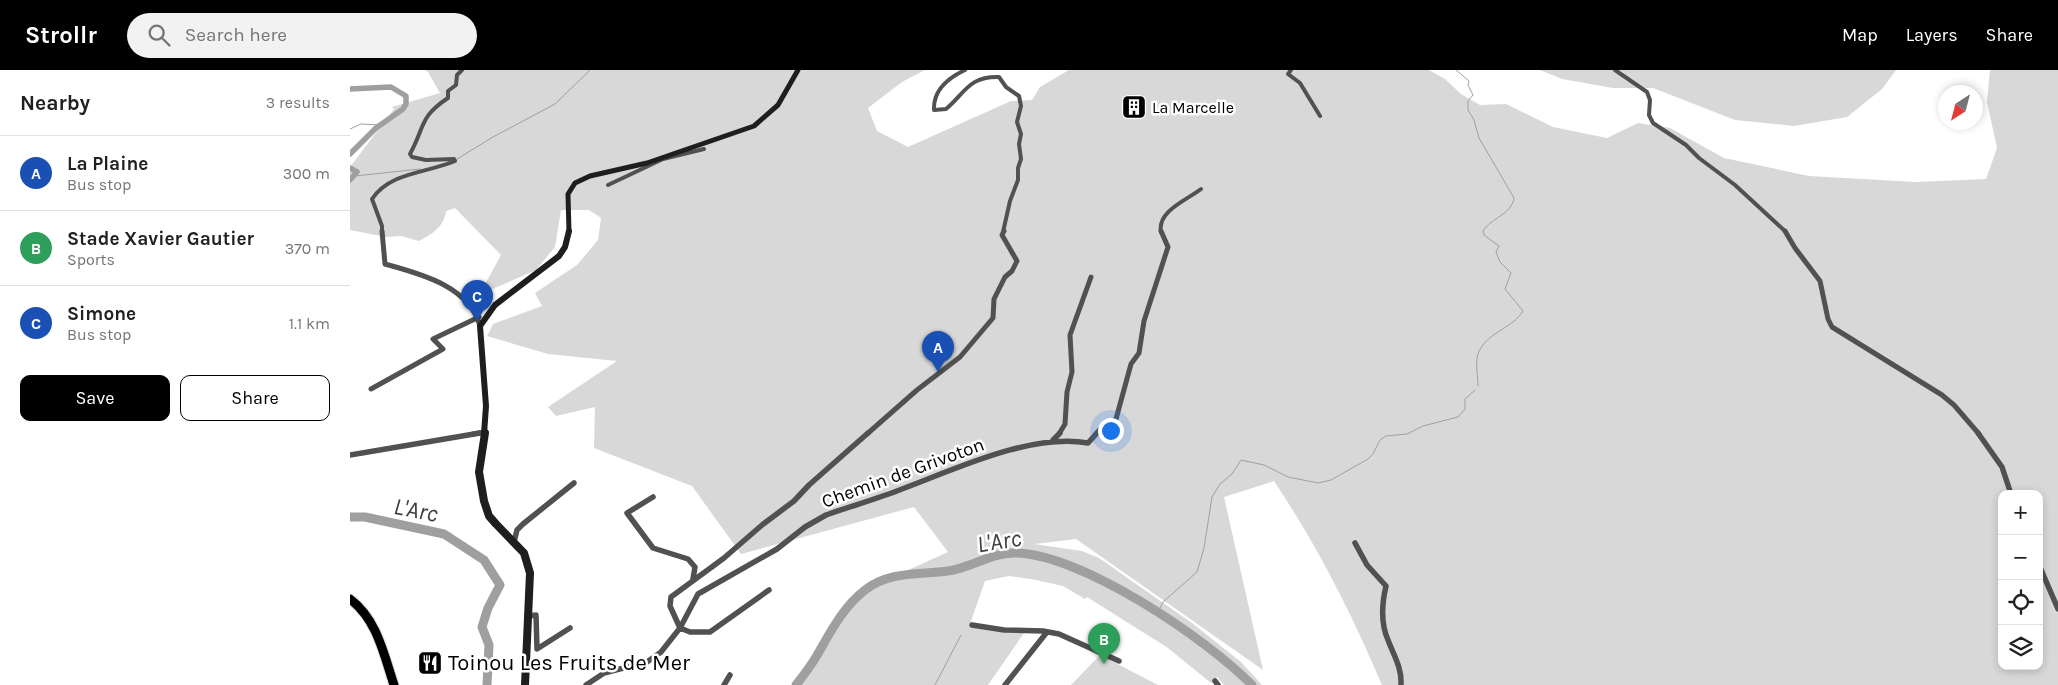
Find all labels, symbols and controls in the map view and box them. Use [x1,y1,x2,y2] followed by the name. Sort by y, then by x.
[127,13,477,58] search box
[25,21,97,49] text: Strollr
[145,21,173,49] icon: search
[185,24,287,46] text: Search here
[1842,24,1878,46] text: Map
[1906,24,1958,46] text: Layers
[1986,24,2033,46] text: Share
[1938,85,1983,130] north arrow
[20,91,90,115] text: Nearby
[266,93,330,112] text: 3 results
[1121,94,1147,120] building icon: La Marcelle
[1152,98,1234,117] place label: La Marcelle
[67,153,148,175] text: La Plaine
[31,164,41,183] text: A
[283,164,330,183] text: 300 m
[67,175,131,194] text: Bus stop
[67,228,254,250] text: Stade Xavier Gautier
[31,239,41,258] text: B
[285,239,330,258] text: 370 m
[67,250,115,269] text: Sports
[461,280,493,321] pin: C
[67,303,136,325] text: Simone
[31,314,41,333] text: C
[289,314,330,333] text: 1.1 km
[67,325,131,344] text: Bus stop
[922,331,954,372] pin: A
[20,375,170,421] button: Save
[180,375,330,421] button: Share
[1098,418,1124,444] your location
[819,433,987,513] street label: Chemin de Grivoton
[1998,490,2043,670] map controls
[1998,490,2043,535] button: +
[391,492,441,528] water label: L'Arc
[975,524,1023,558] water label: L'Arc
[1998,535,2043,580] button: −
[1998,580,2043,625] button: locate
[1088,623,1120,664] pin: B
[1998,625,2043,670] button: layers
[417,650,443,676] restaurant icon: Toinou Les Fruits de Mer
[448,650,690,676] place label: Toinou Les Fruits de Mer

